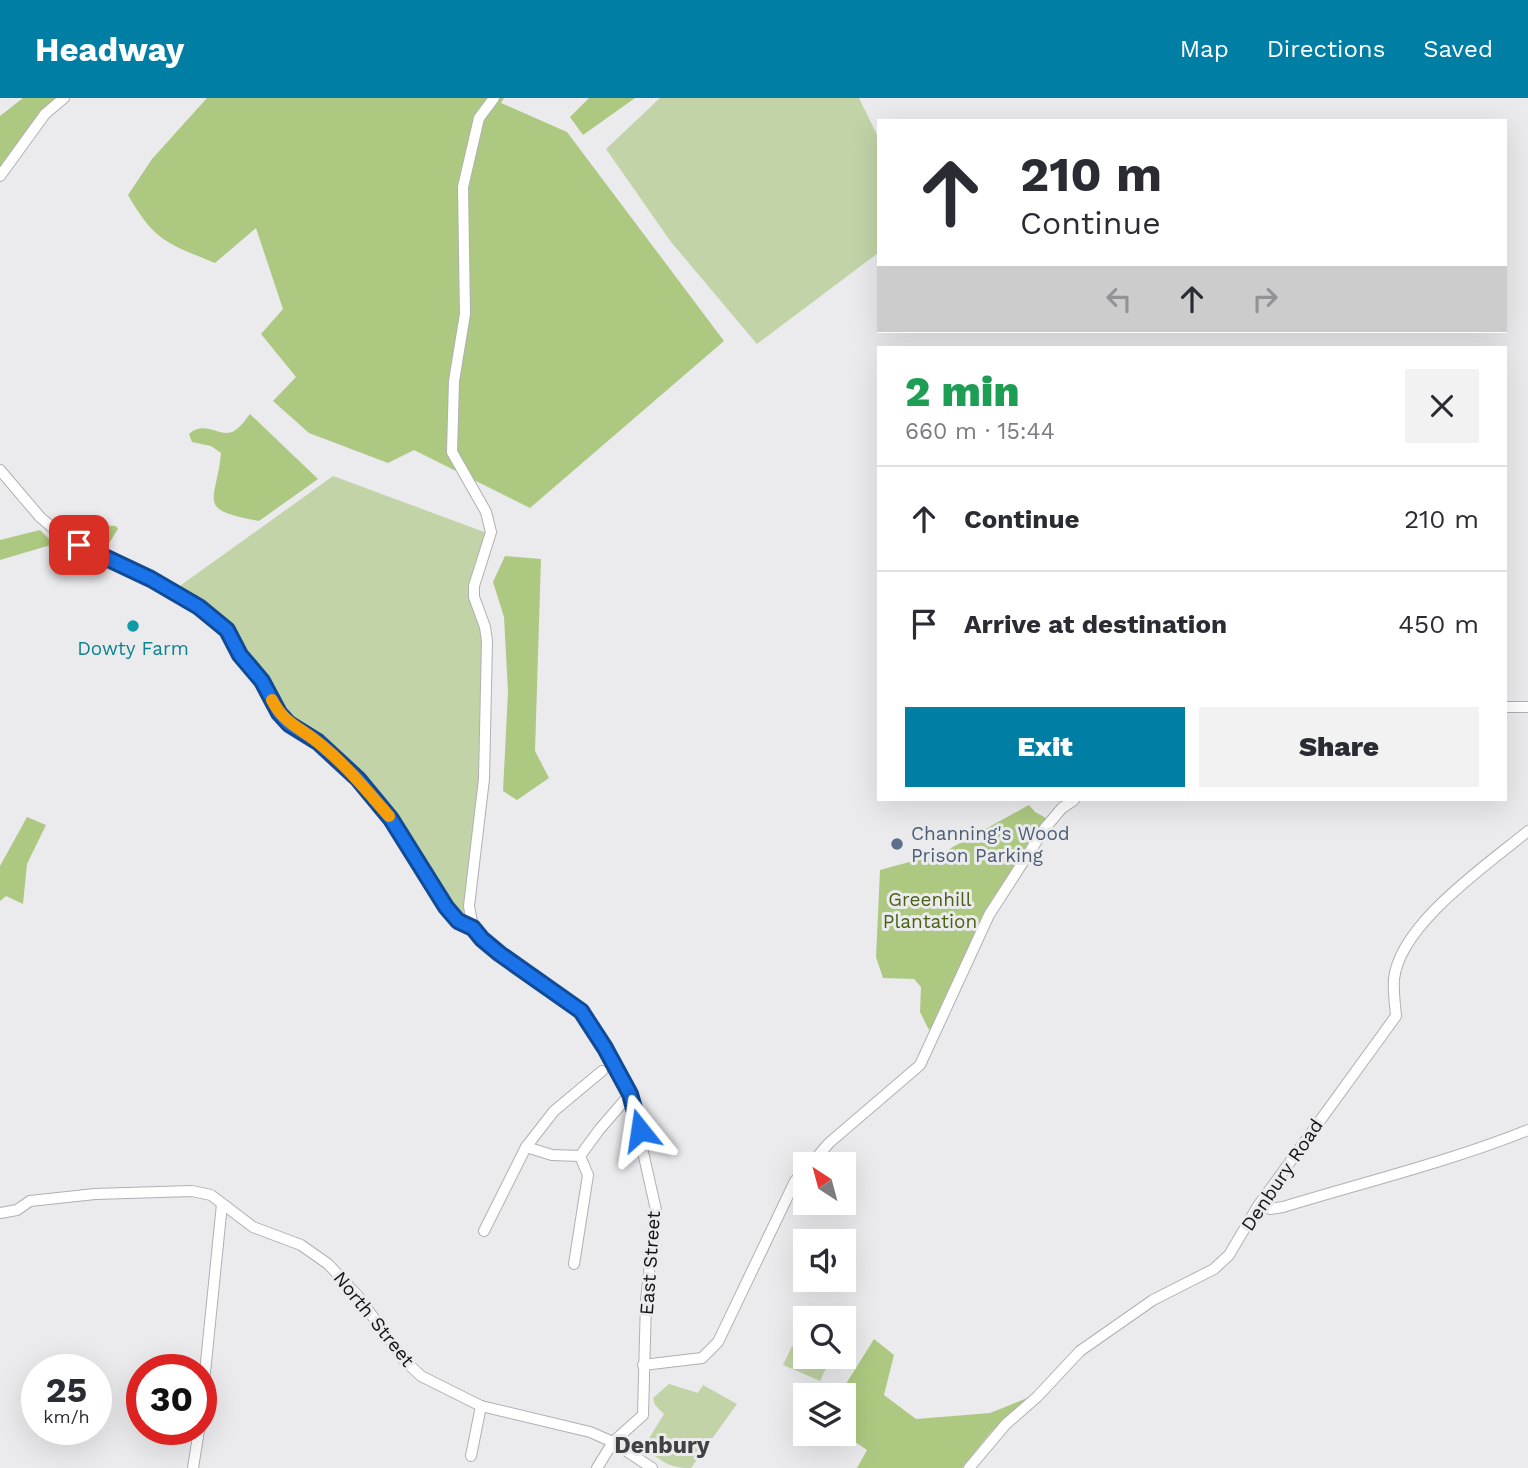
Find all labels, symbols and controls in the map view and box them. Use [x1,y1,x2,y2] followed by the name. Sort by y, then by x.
[35,30,184,69] text: Headway
[1180,35,1229,63] text: Map
[1267,35,1385,63] text: Directions
[1423,35,1493,63] text: Saved
[1020,145,1162,203] text: 210 m
[905,147,996,238] icon: ahead
[1020,204,1161,242] text: Continue
[1100,280,1138,318] icon: left
[1173,280,1211,318] icon: ahead
[1246,280,1284,318] icon: right
[905,367,1019,416] text: 2 min
[1405,369,1479,443] button: close
[905,418,1055,445] text: 660 m · 15:44
[905,500,943,538] icon: ahead
[964,504,1080,534] text: Continue
[1404,504,1479,534] text: 210 m
[49,515,109,575] pin
[60,526,98,564] icon: arrive
[905,605,943,643] icon: arrive
[964,609,1227,639] text: Arrive at destination
[1398,609,1479,639] text: 450 m
[125,618,141,634] marker: Dowty Farm
[77,637,189,660] place label: Dowty Farm
[905,707,1185,787] button: Exit
[1199,707,1479,787] button: Share
[911,822,1070,867] place label: Channing's Wood Prison Parking
[889,836,905,852] marker: Channing's Wood Prison Parking
[883,888,977,933] park label: Greenhill Plantation
[603,1093,677,1167] position arrow
[1236,1115,1328,1235] street label: Denbury Road
[793,1152,856,1214] north arrow
[793,1152,856,1446] map controls
[635,1210,665,1316] street label: East Street
[793,1229,856,1292] button: sound
[329,1267,419,1371] street label: North Street
[793,1306,856,1369] button: search
[126,1354,217,1445] speed limit sign: 30
[46,1369,87,1411] text: 25
[793,1383,856,1446] button: layers
[43,1406,90,1427] text: km/h
[614,1432,710,1459] district label: Denbury

